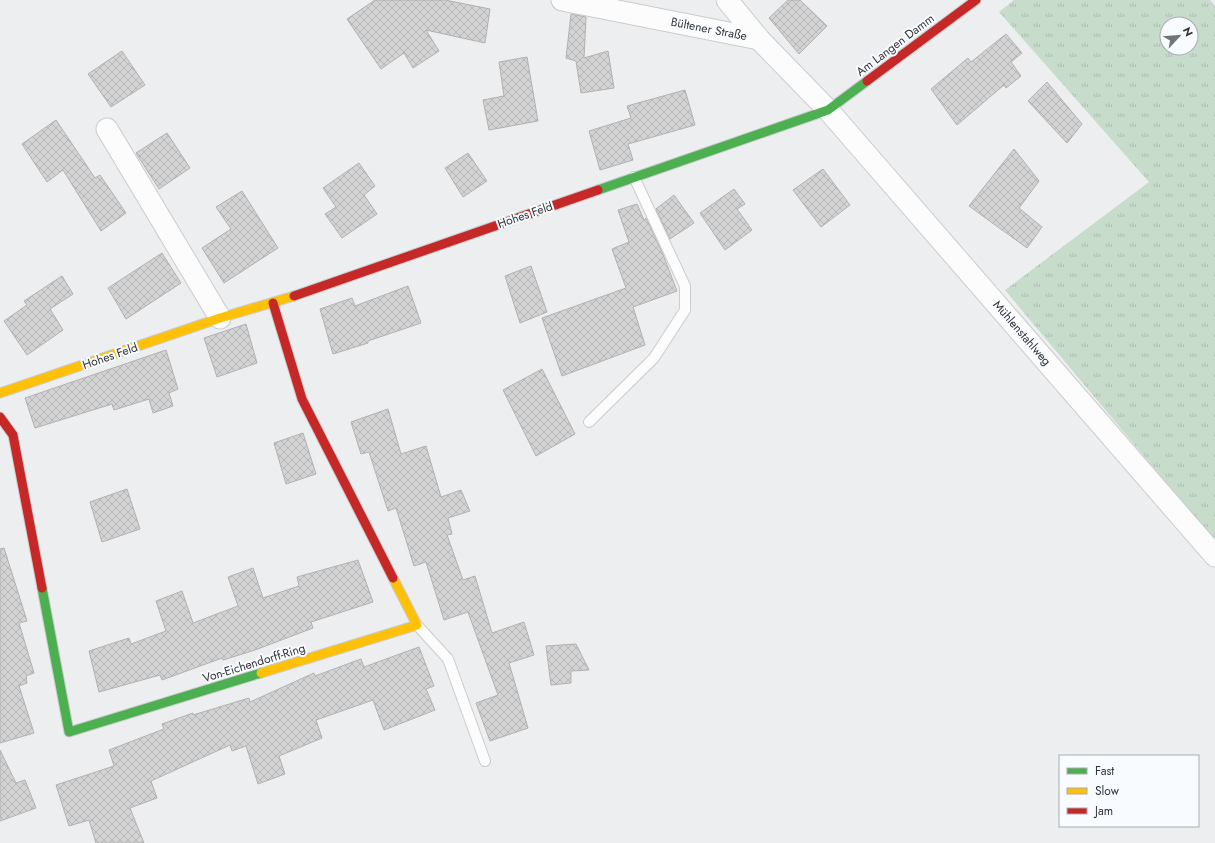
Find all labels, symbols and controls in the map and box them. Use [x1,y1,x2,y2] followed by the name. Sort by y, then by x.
[852,10,938,80] street label: Am Langen Damm
[669,13,749,45] street label: Bültener Straße
[1159,16,1199,56] north arrow
[1179,24,1197,39] text: N
[495,197,555,233] street label: Hohes Feld
[989,296,1055,370] street label: Mühlenstahlweg
[80,338,140,374] street label: Hohes Feld
[200,639,308,687] street label: Von-Eichendorff-Ring
[1059,755,1199,827] legend
[1095,762,1114,780] text: Fast
[1095,782,1120,800] text: Slow
[1093,802,1113,820] text: Jam

